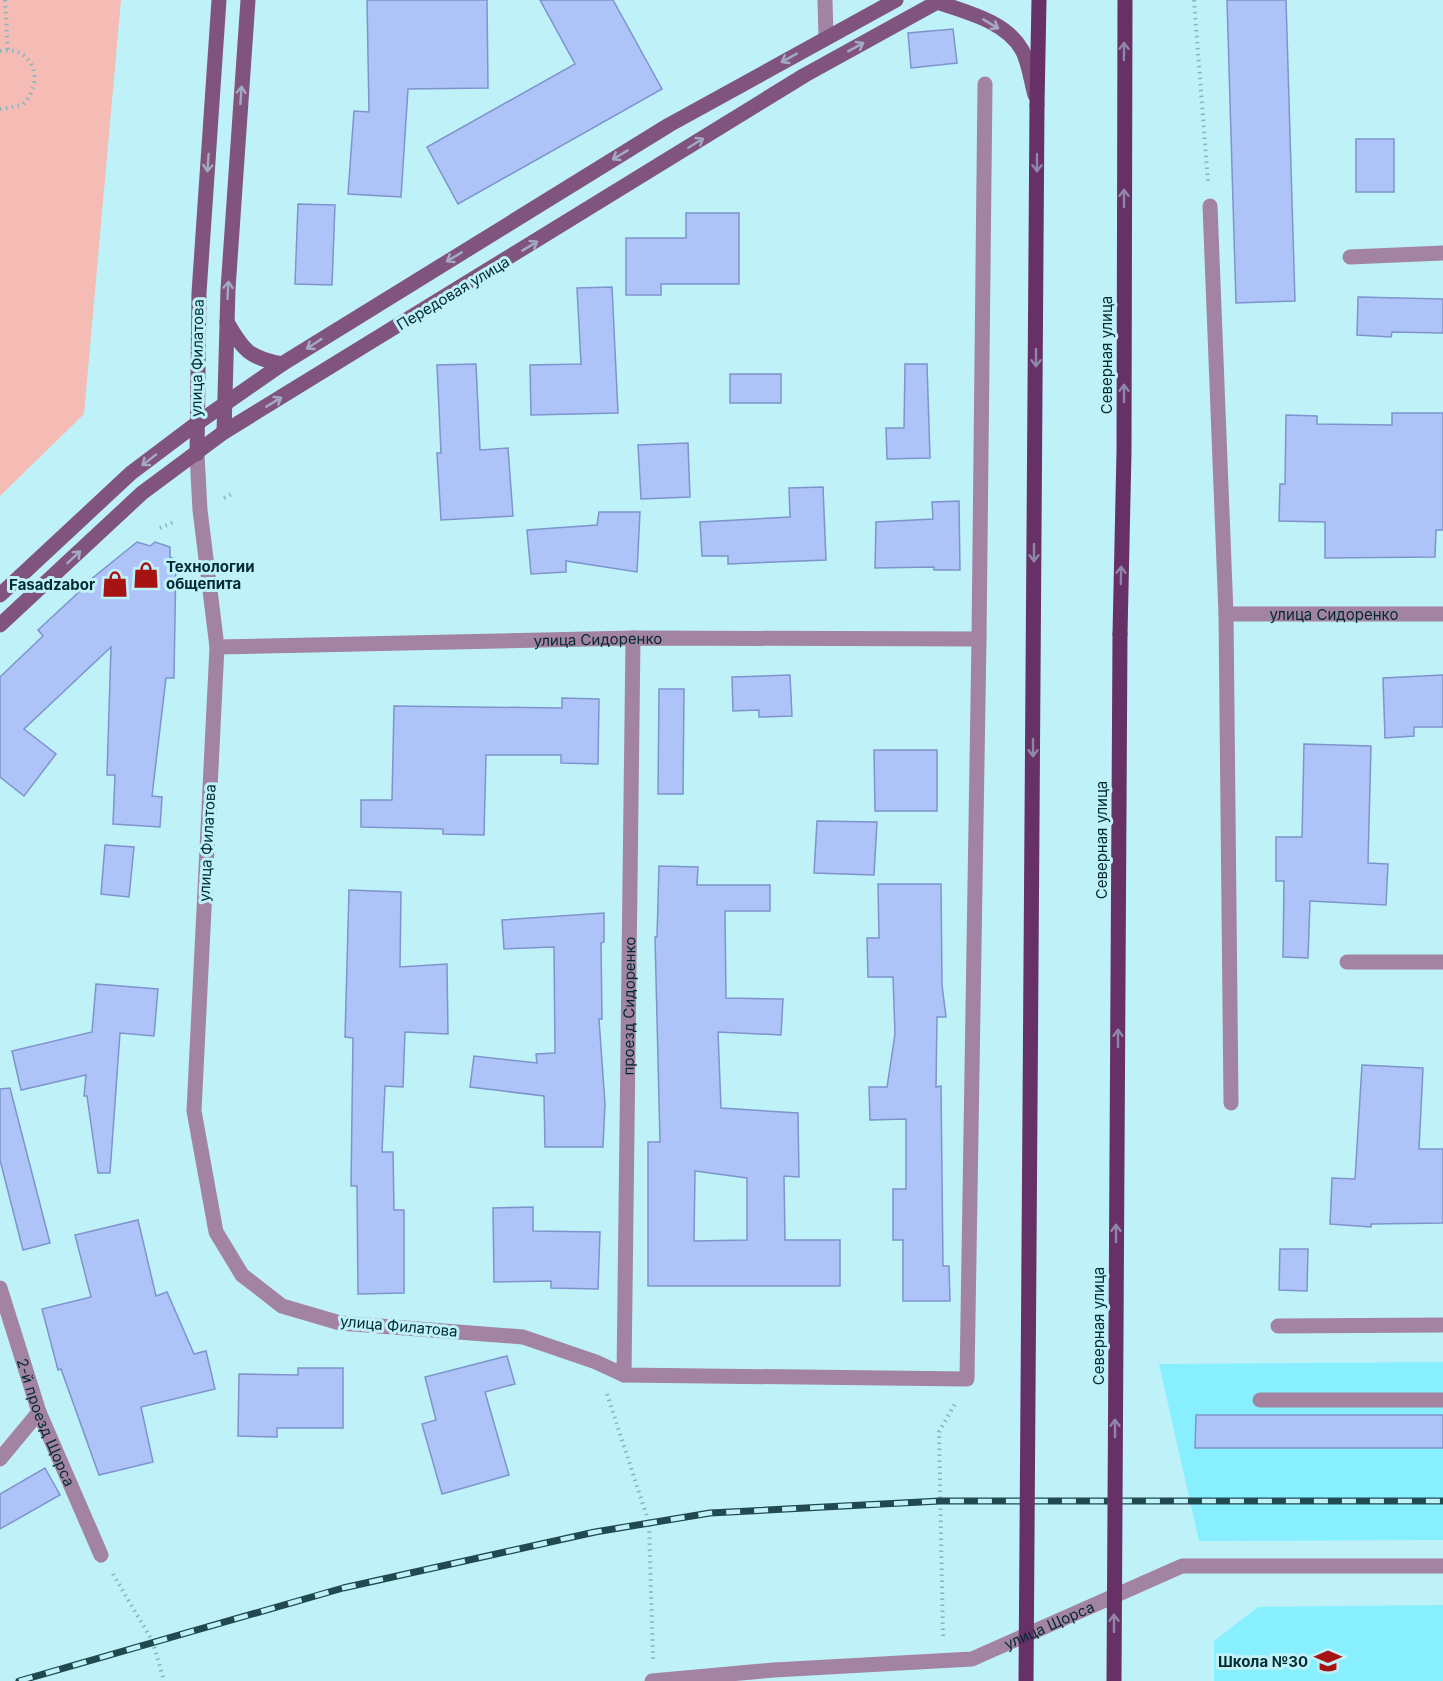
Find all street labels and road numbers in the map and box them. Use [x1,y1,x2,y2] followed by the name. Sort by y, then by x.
[393,252,513,334] street label: Передовая улица
[1097,296,1116,414] street label: Северная улица
[186,299,208,417] street label: улица Филатова
[1270,605,1398,624] street label: улица Сидоренко
[533,628,662,650] street label: улица Сидоренко
[1092,781,1111,899] street label: Северная улица
[194,784,220,902] street label: улица Филатова
[618,937,639,1075] street label: проезд Сидоренко
[1089,1267,1108,1385] street label: Северная улица
[339,1311,459,1341] street label: улица Филатова
[13,1356,80,1489] street label: 2-й проезд Щорса
[1001,1597,1097,1653] street label: улица Щорса

